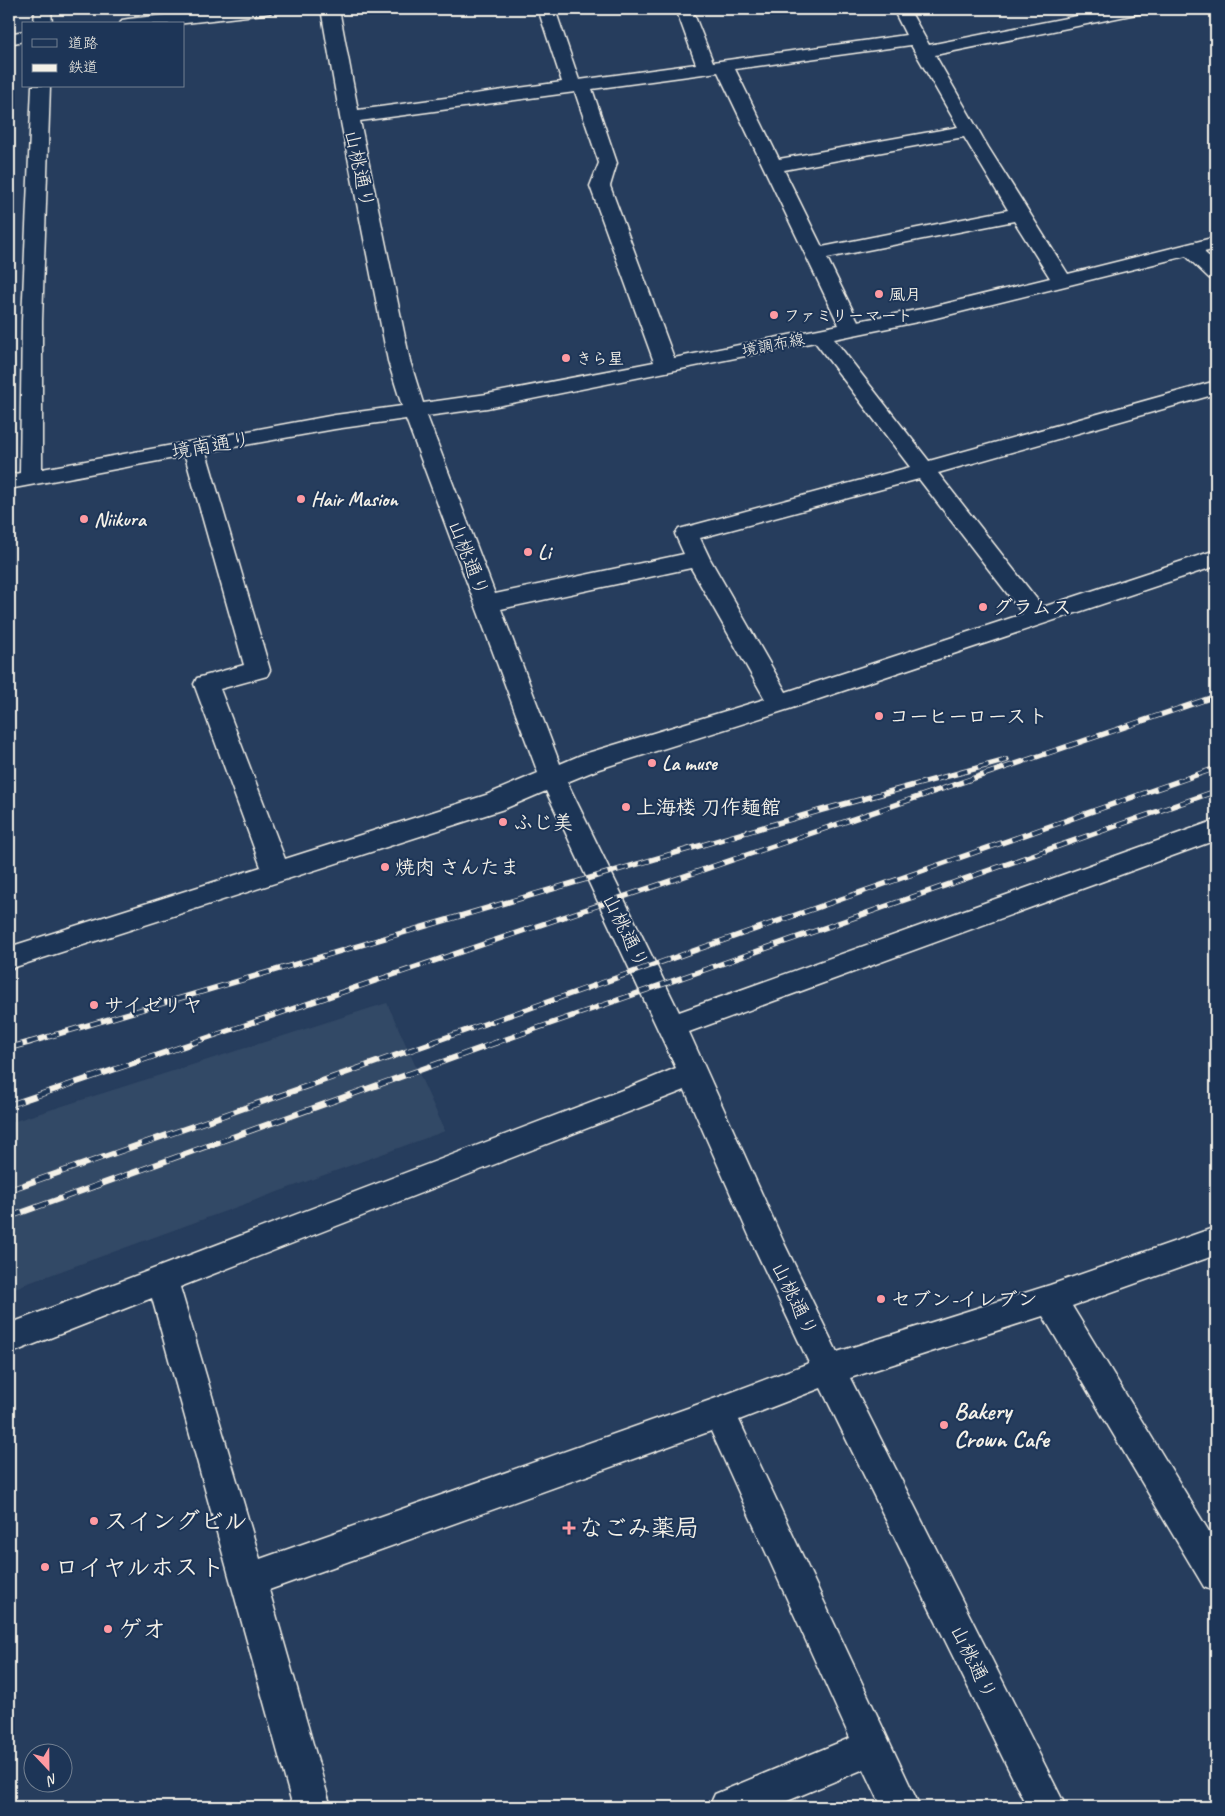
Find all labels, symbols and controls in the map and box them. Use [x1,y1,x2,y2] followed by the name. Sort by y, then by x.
[22,22,185,88] legend
[68,34,98,53] text: 道路
[68,58,98,77] text: 鉄道
[339,127,380,211] street label: 山桃通り
[889,285,921,305] place label: 風月
[873,288,885,300] marker: 風月
[784,306,913,326] place label: ファミリーマート
[768,309,780,321] marker: ファミリーマート
[740,329,807,361] street label: 境調布線
[576,349,624,369] place label: きら星
[560,352,572,364] marker: きら星
[170,426,253,465] street label: 境南通り
[311,487,399,512] place label: Hair Masion
[295,493,307,505] marker: Hair Masion
[94,507,148,532] place label: Niikura
[78,513,90,525] marker: Niikura
[443,516,495,600] street label: 山桃通り
[538,540,554,565] place label: Li
[522,546,534,558] marker: Li
[993,595,1072,620] place label: グラムス
[977,601,989,613] marker: グラムス
[889,704,1048,729] place label: コーヒーロースト
[873,710,885,722] marker: コーヒーロースト
[662,751,718,776] place label: La muse
[646,757,658,769] marker: La muse
[636,795,781,820] place label: 上海楼 刀作麺館
[620,801,632,813] marker: 上海楼 刀作麺館
[513,810,573,835] place label: ふじ美
[497,816,509,828] marker: ふじ美
[395,855,520,880] place label: 焼肉 さんたま
[379,861,391,873] marker: 焼肉 さんたま
[597,890,654,973] street label: 山桃通り
[104,993,203,1018] place label: サイゼリヤ
[88,999,100,1011] marker: サイゼリヤ
[766,1258,823,1341] street label: 山桃通り
[891,1287,1038,1312] place label: セブン-イレブン
[875,1293,887,1305] marker: セブン-イレブン
[954,1396,1051,1454] place label: Bakery Crown Cafe
[938,1419,950,1431] marker: Bakery Crown Cafe
[104,1506,248,1536] place label: スイングビル
[579,1513,699,1543] place label: なごみ薬局
[88,1515,100,1527] marker: スイングビル
[563,1522,575,1534] marker: なごみ薬局
[55,1552,224,1582] place label: ロイヤルホスト
[39,1561,51,1573] marker: ロイヤルホスト
[118,1614,166,1644] place label: ゲオ
[945,1621,1002,1704] street label: 山桃通り
[102,1623,114,1635] marker: ゲオ
[22,1744,72,1794] north arrow
[43,1770,60,1790] text: N

